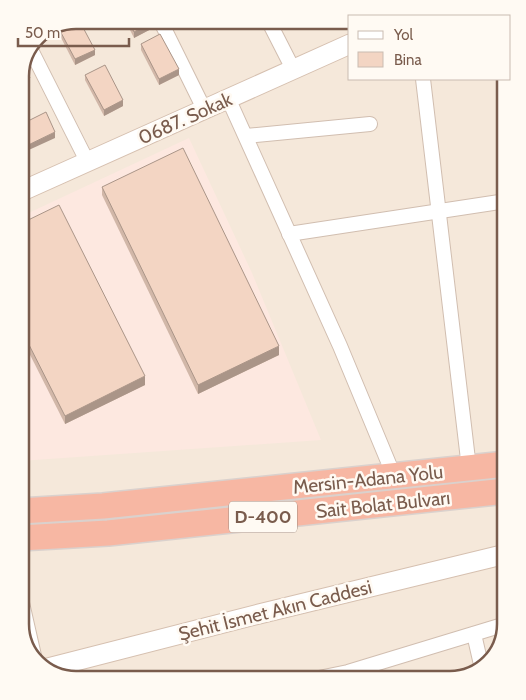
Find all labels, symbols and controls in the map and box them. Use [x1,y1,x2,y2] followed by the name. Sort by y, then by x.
[18,15,129,47] scale bar
[348,15,511,80] legend
[25,24,60,42] text: 50 m
[393,26,413,44] text: Yol
[394,51,422,69] text: Bina
[135,87,236,149] street label: 0687. Sokak
[292,460,444,499] street label: Mersin-Adana Yolu
[315,486,451,523] street label: Sait Bolat Bulvarı
[229,502,297,532] road number: D-400
[176,575,374,646] street label: Şehit İsmet Akın Caddesi

